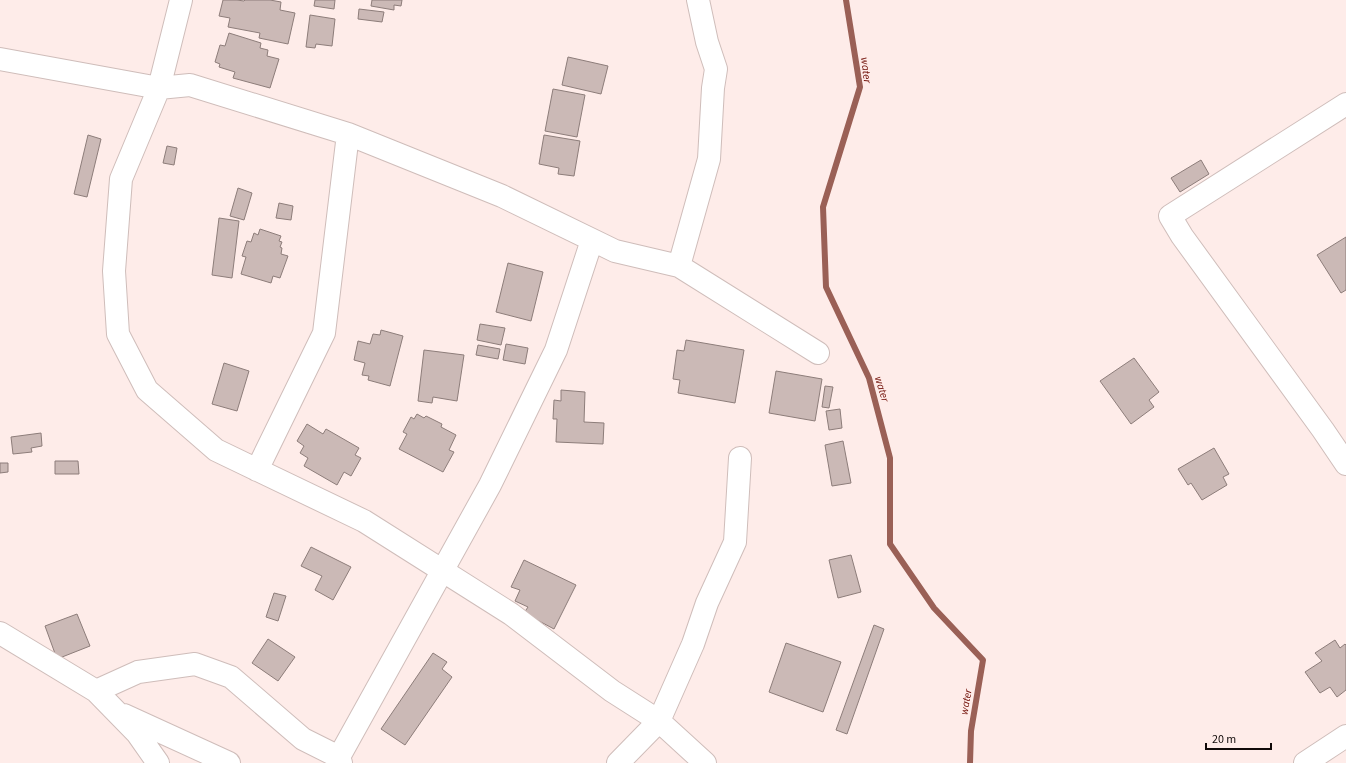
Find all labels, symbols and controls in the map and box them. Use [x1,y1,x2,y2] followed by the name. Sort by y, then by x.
[857,56,875,85] water label: water
[871,374,893,405] water label: water
[956,687,976,716] water label: water
[1206,725,1271,751] scale bar
[1212,731,1236,748] text: 20 m

